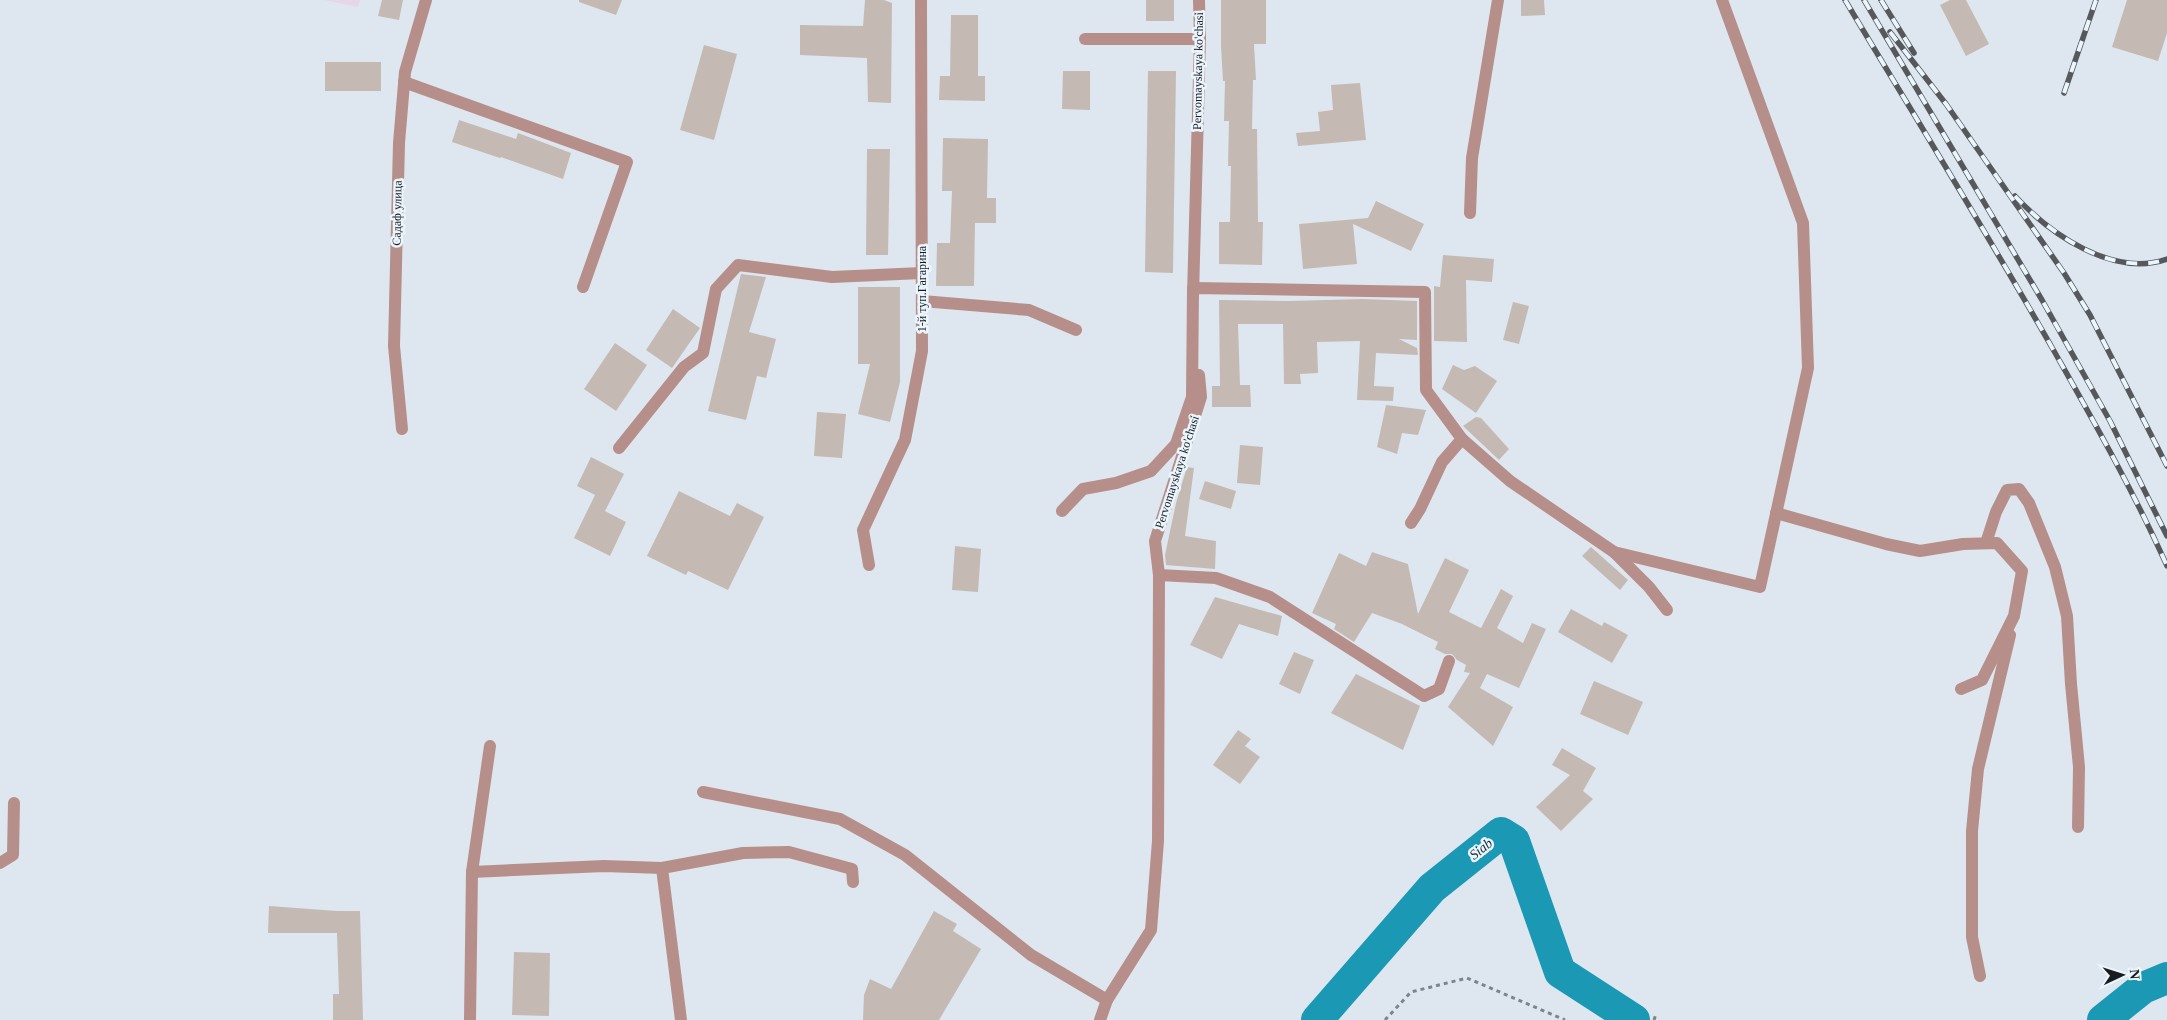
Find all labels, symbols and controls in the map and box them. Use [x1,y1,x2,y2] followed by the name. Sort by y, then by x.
[1190,11,1206,130] street label: Pervomayskaya ko'chasi
[389,180,405,246] street label: Садаф улица
[915,245,929,332] street label: 1-й туп.Гагарина
[1152,413,1202,530] street label: Pervomayskaya ko'chasi
[1467,835,1495,863] water label: Siab
[2097,950,2147,1000] north arrow
[2127,969,2142,980] text: N

